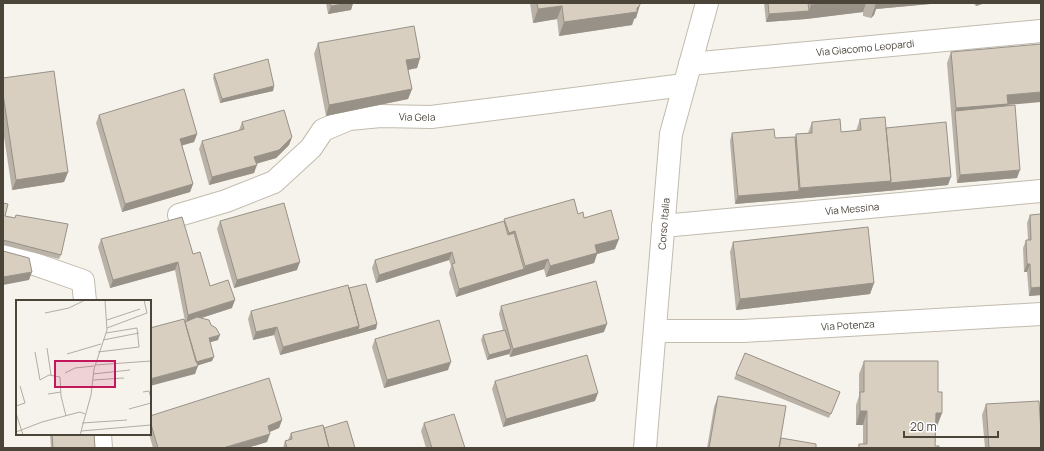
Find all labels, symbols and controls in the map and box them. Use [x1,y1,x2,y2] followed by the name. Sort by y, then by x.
[815,36,915,59] street label: Via Giacomo Leopardi
[399,109,436,124] street label: Via Gela
[654,197,673,250] street label: Corso Italia
[824,199,880,218] street label: Via Messina
[16,300,151,435] inset map
[821,317,875,334] street label: Via Potenza
[904,413,998,439] scale bar
[910,418,937,435] text: 20 m

